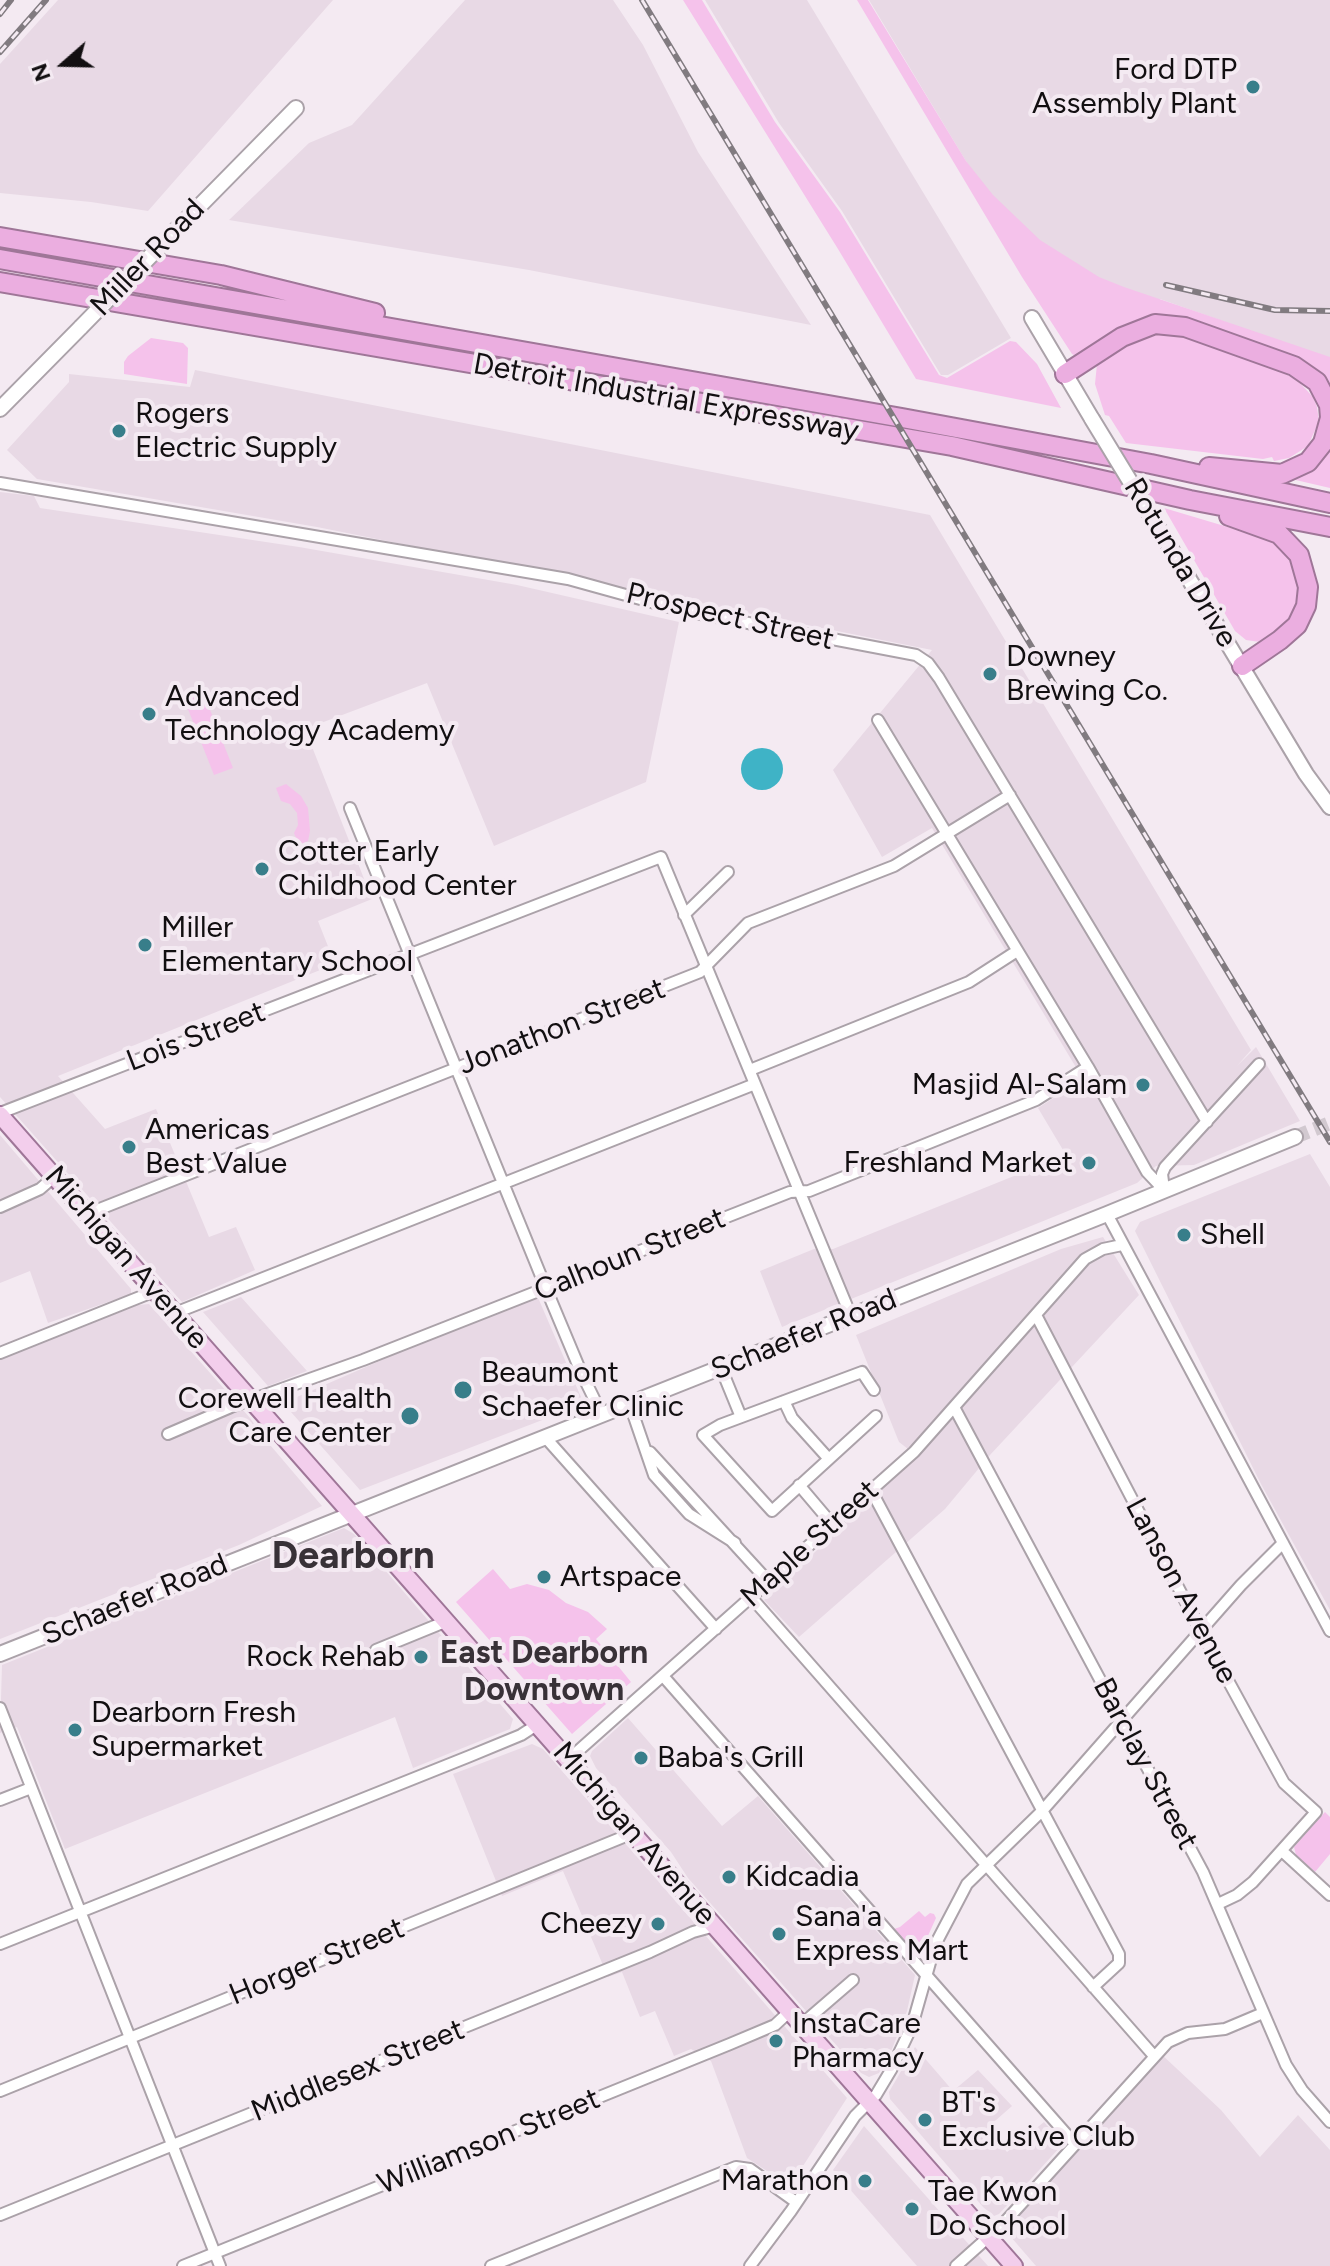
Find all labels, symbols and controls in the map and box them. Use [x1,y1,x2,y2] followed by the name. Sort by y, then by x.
[24,24,104,104] north arrow
[1032,52,1237,122] place label: Ford DTP Assembly Plant
[25,60,57,85] text: N
[1244,78,1262,96] marker: Ford DTP Assembly Plant
[83,192,213,324] street label: Miller Road
[470,346,862,450] street label: Detroit Industrial Expressway
[135,396,337,466] place label: Rogers Electric Supply
[110,422,128,440] marker: Rogers Electric Supply
[1115,472,1245,654] street label: Rotunda Drive
[623,576,837,658] street label: Prospect Street
[1006,639,1168,710] place label: Downey Brewing Co.
[981,665,999,683] marker: Downey Brewing Co.
[165,679,455,750] place label: Advanced Technology Academy
[140,705,158,723] marker: Advanced Technology Academy
[278,834,517,904] place label: Cotter Early Childhood Center
[253,860,271,878] marker: Cotter Early Childhood Center
[161,910,413,980] place label: Miller Elementary School
[136,936,154,954] marker: Miller Elementary School
[454,971,670,1083] street label: Jonathon Street
[122,994,270,1080] street label: Lois Street
[912,1067,1127,1103] place label: Masjid Al-Salam
[1134,1076,1152,1094] marker: Masjid Al-Salam
[145,1112,287,1182] place label: Americas Best Value
[120,1138,138,1156] marker: Americas Best Value
[843,1145,1073,1181] place label: Freshland Market
[1080,1154,1098,1172] marker: Freshland Market
[37,1159,215,1357] street label: Michigan Avenue
[529,1200,731,1310] street label: Calhoun Street
[1200,1217,1265,1253] place label: Shell
[1175,1226,1193,1244] marker: Shell
[706,1281,902,1389] street label: Schaefer Road
[481,1355,684,1426] place label: Beaumont Schaefer Clinic
[452,1379,474,1401] marker: Beaumont Schaefer Clinic
[178,1381,392,1452] place label: Corewell Health Care Center
[399,1405,421,1427] marker: Corewell Health Care Center
[734,1473,886,1615] street label: Maple Street
[1117,1492,1245,1690] street label: Lanson Avenue
[271,1534,435,1580] district label: Dearborn
[37,1546,233,1654] street label: Schaefer Road
[560,1559,681,1595] place label: Artspace
[535,1568,553,1586] marker: Artspace
[440,1635,648,1710] district label: East Dearborn Downtown
[246,1639,405,1675] place label: Rock Rehab
[412,1648,430,1666] marker: Rock Rehab
[1085,1672,1205,1856] street label: Barclay Street
[91,1695,296,1766] place label: Dearborn Fresh Supermarket
[66,1721,84,1739] marker: Dearborn Fresh Supermarket
[545,1735,723,1933] street label: Michigan Avenue
[657,1740,804,1776] place label: Baba's Grill
[632,1749,650,1767] marker: Baba's Grill
[745,1859,859,1895] place label: Kidcadia
[720,1868,738,1886] marker: Kidcadia
[795,1899,969,1970] place label: Sana'a Express Mart
[540,1906,642,1942] place label: Cheezy
[224,1911,410,2013] street label: Horger Street
[649,1915,667,1933] marker: Cheezy
[770,1925,788,1943] marker: Sana'a Express Mart
[792,2006,924,2076] place label: InstaCare Pharmacy
[246,2012,470,2130] street label: Middlesex Street
[767,2032,785,2050] marker: InstaCare Pharmacy
[373,2081,605,2203] street label: Williamson Street
[941,2085,1135,2156] place label: BT's Exclusive Club
[916,2111,934,2129] marker: BT's Exclusive Club
[721,2163,849,2199] place label: Marathon
[856,2172,874,2190] marker: Marathon
[928,2174,1066,2244] place label: Tae Kwon Do School
[903,2200,921,2218] marker: Tae Kwon Do School

